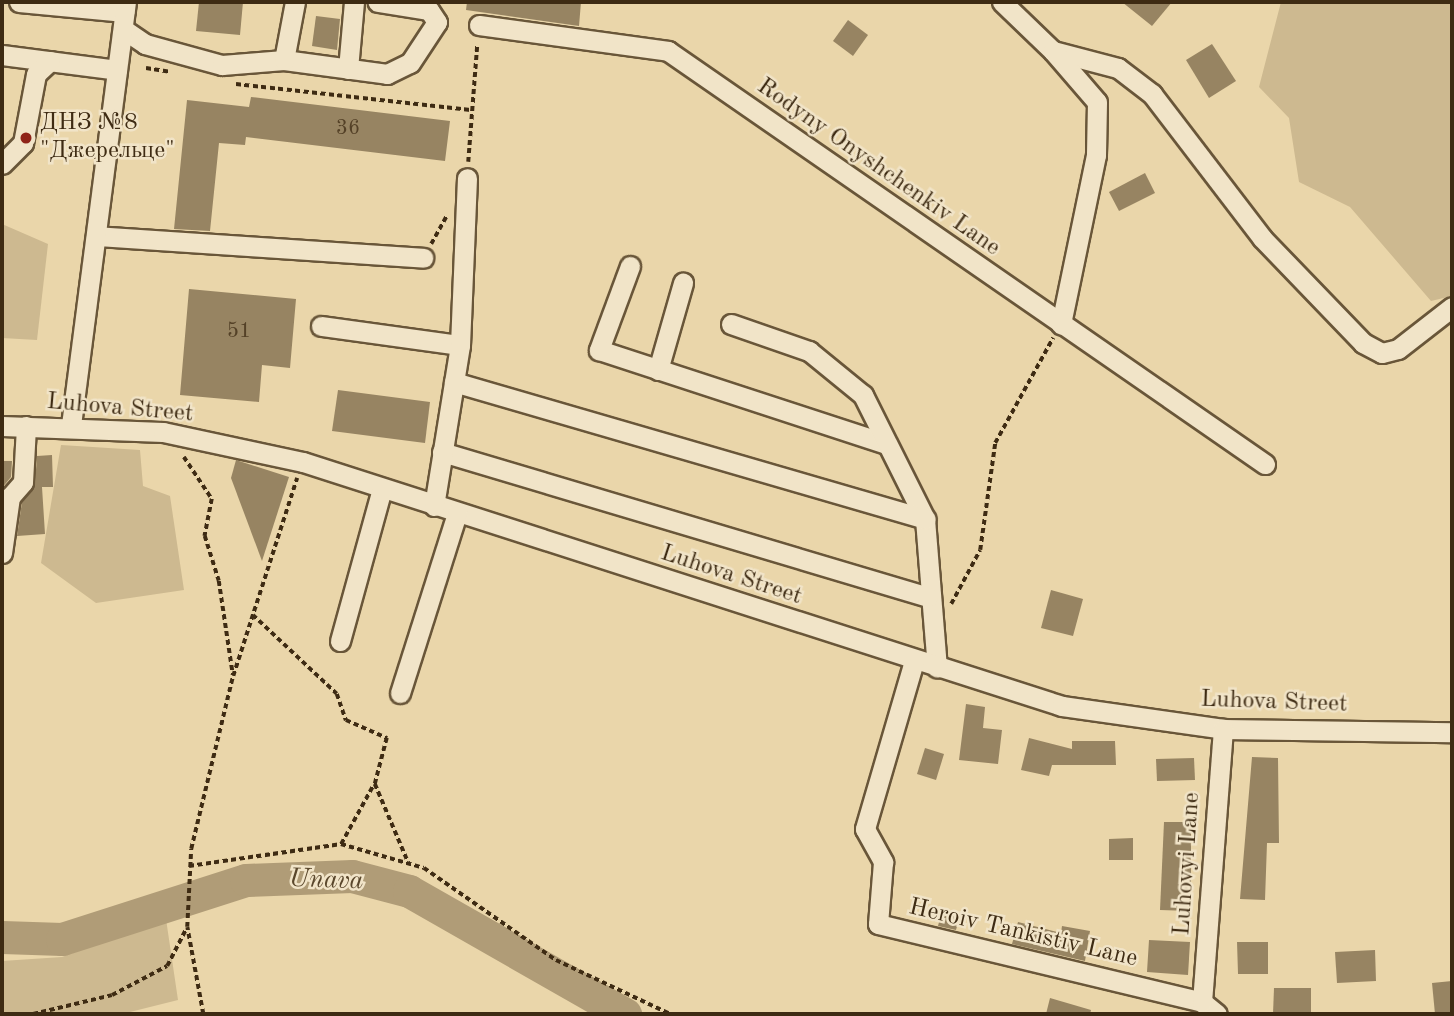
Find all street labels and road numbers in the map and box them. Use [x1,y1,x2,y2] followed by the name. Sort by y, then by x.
[751,73,1005,263] street label: Rodyny Onyshchenkiv Lane
[46,388,194,430] street label: Luhova Street
[657,540,805,612] street label: Luhova Street
[1200,686,1348,720] street label: Luhova Street
[1169,791,1207,937] street label: Luhovyi Lane
[906,894,1140,974] street label: Heroiv Tankistiv Lane

